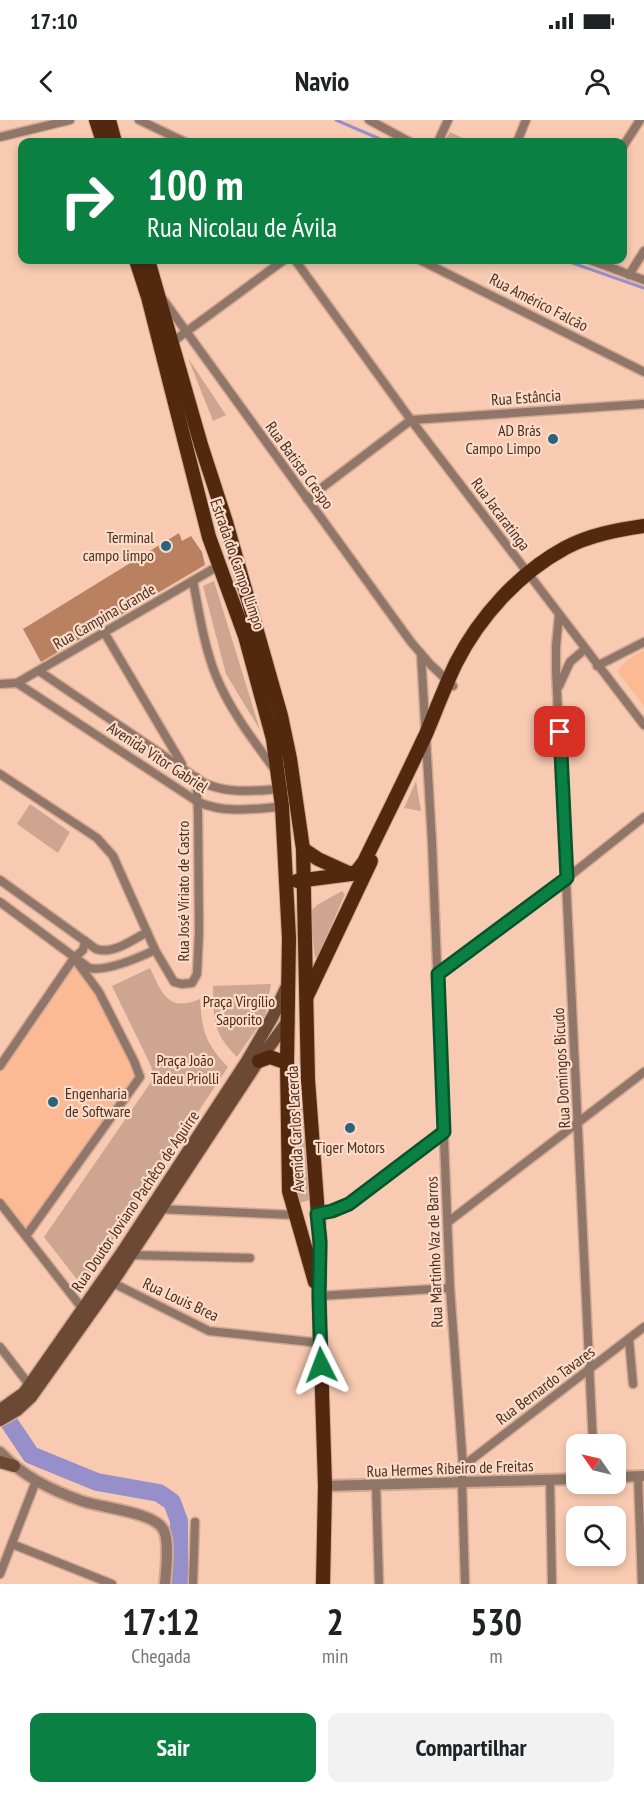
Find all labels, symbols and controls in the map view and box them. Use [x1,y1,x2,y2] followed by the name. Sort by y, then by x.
[30,7,78,35] text: 17:10
[295,64,349,98] text: Navio
[30,65,63,98] icon: back
[581,65,614,98] icon: person
[147,157,244,212] text: 100 m
[48,162,126,240] icon: right
[147,210,337,244] text: Rua Nicolau de Ávila
[486,269,592,335] street label: Rua Américo Falcão
[490,385,562,409] street label: Rua Estância
[262,417,338,513] street label: Rua Batista Crespo
[465,420,541,458] place label: AD Brás Campo Limpo
[546,432,560,446] marker: AD Brás Campo Limpo
[467,474,535,554] street label: Rua Jacaratinga
[206,496,270,632] street label: Estrada do Campo Limpo
[83,527,154,565] place label: Terminal campo limpo
[159,539,173,553] marker: Terminal campo limpo
[49,579,159,653] street label: Rua Campina Grande
[534,706,585,757] pin
[543,715,576,748] icon: arrive
[104,717,212,797] street label: Avenida Vitor Gabriel
[173,820,193,961] street label: Rua José Víriato de Castro
[203,991,275,1029] park label: Praça Virgílio Saporito
[548,1007,574,1129] street label: Rua Domingos Bicudo
[151,1050,219,1088] park label: Praça João Tadeu Priolli
[282,1065,308,1193] street label: Avenida Carlos Lacerda
[65,1083,131,1121] place label: Engenharia de Software
[46,1095,60,1109] marker: Engenharia de Software
[67,1107,203,1295] street label: Rua Doutor Joviano Pachêco de Aguirre
[343,1121,357,1135] marker: Tiger Motors
[315,1137,385,1157] place label: Tiger Motors
[421,1176,447,1328] street label: Rua Martinho Vaz de Barros
[140,1273,222,1325] street label: Rua Louis Brea
[289,1333,353,1397] position arrow
[492,1341,598,1429] street label: Rua Bernardo Tavares
[566,1434,626,1494] north arrow
[566,1434,626,1566] map controls
[366,1455,534,1481] street label: Rua Hermes Ribeiro de Freitas
[566,1506,626,1566] button: search
[122,1598,200,1645] text: 17:12
[326,1598,344,1645] text: 2
[470,1598,522,1645] text: 530
[131,1643,191,1669] text: Chegada
[322,1643,348,1669] text: min
[490,1643,503,1669] text: m
[30,1713,316,1782] button: Sair
[328,1713,614,1782] button: Compartilhar

